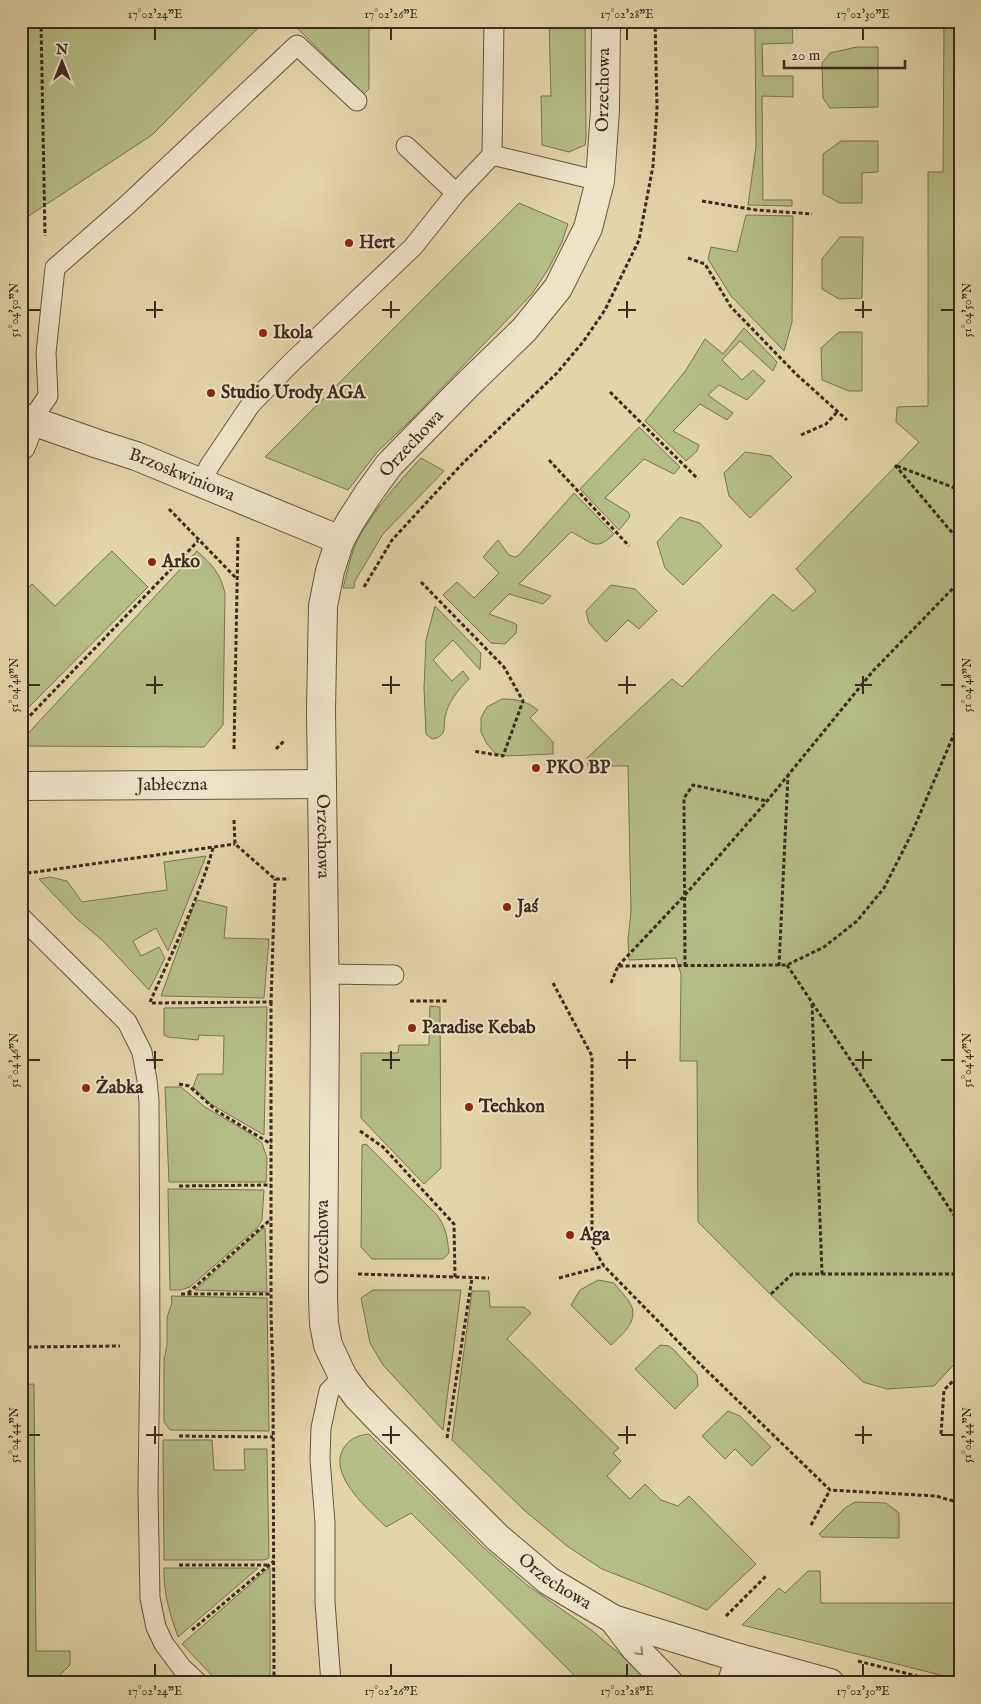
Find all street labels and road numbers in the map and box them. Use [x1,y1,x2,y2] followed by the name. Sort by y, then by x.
[592,47,616,132] street label: Orzechowa
[375,405,449,483] street label: Orzechowa
[126,443,238,507] street label: Brzoskwiniowa
[135,773,208,797] street label: Jabłeczna
[311,794,335,879] street label: Orzechowa
[312,1200,335,1284] street label: Orzechowa
[513,1548,596,1615] street label: Orzechowa

